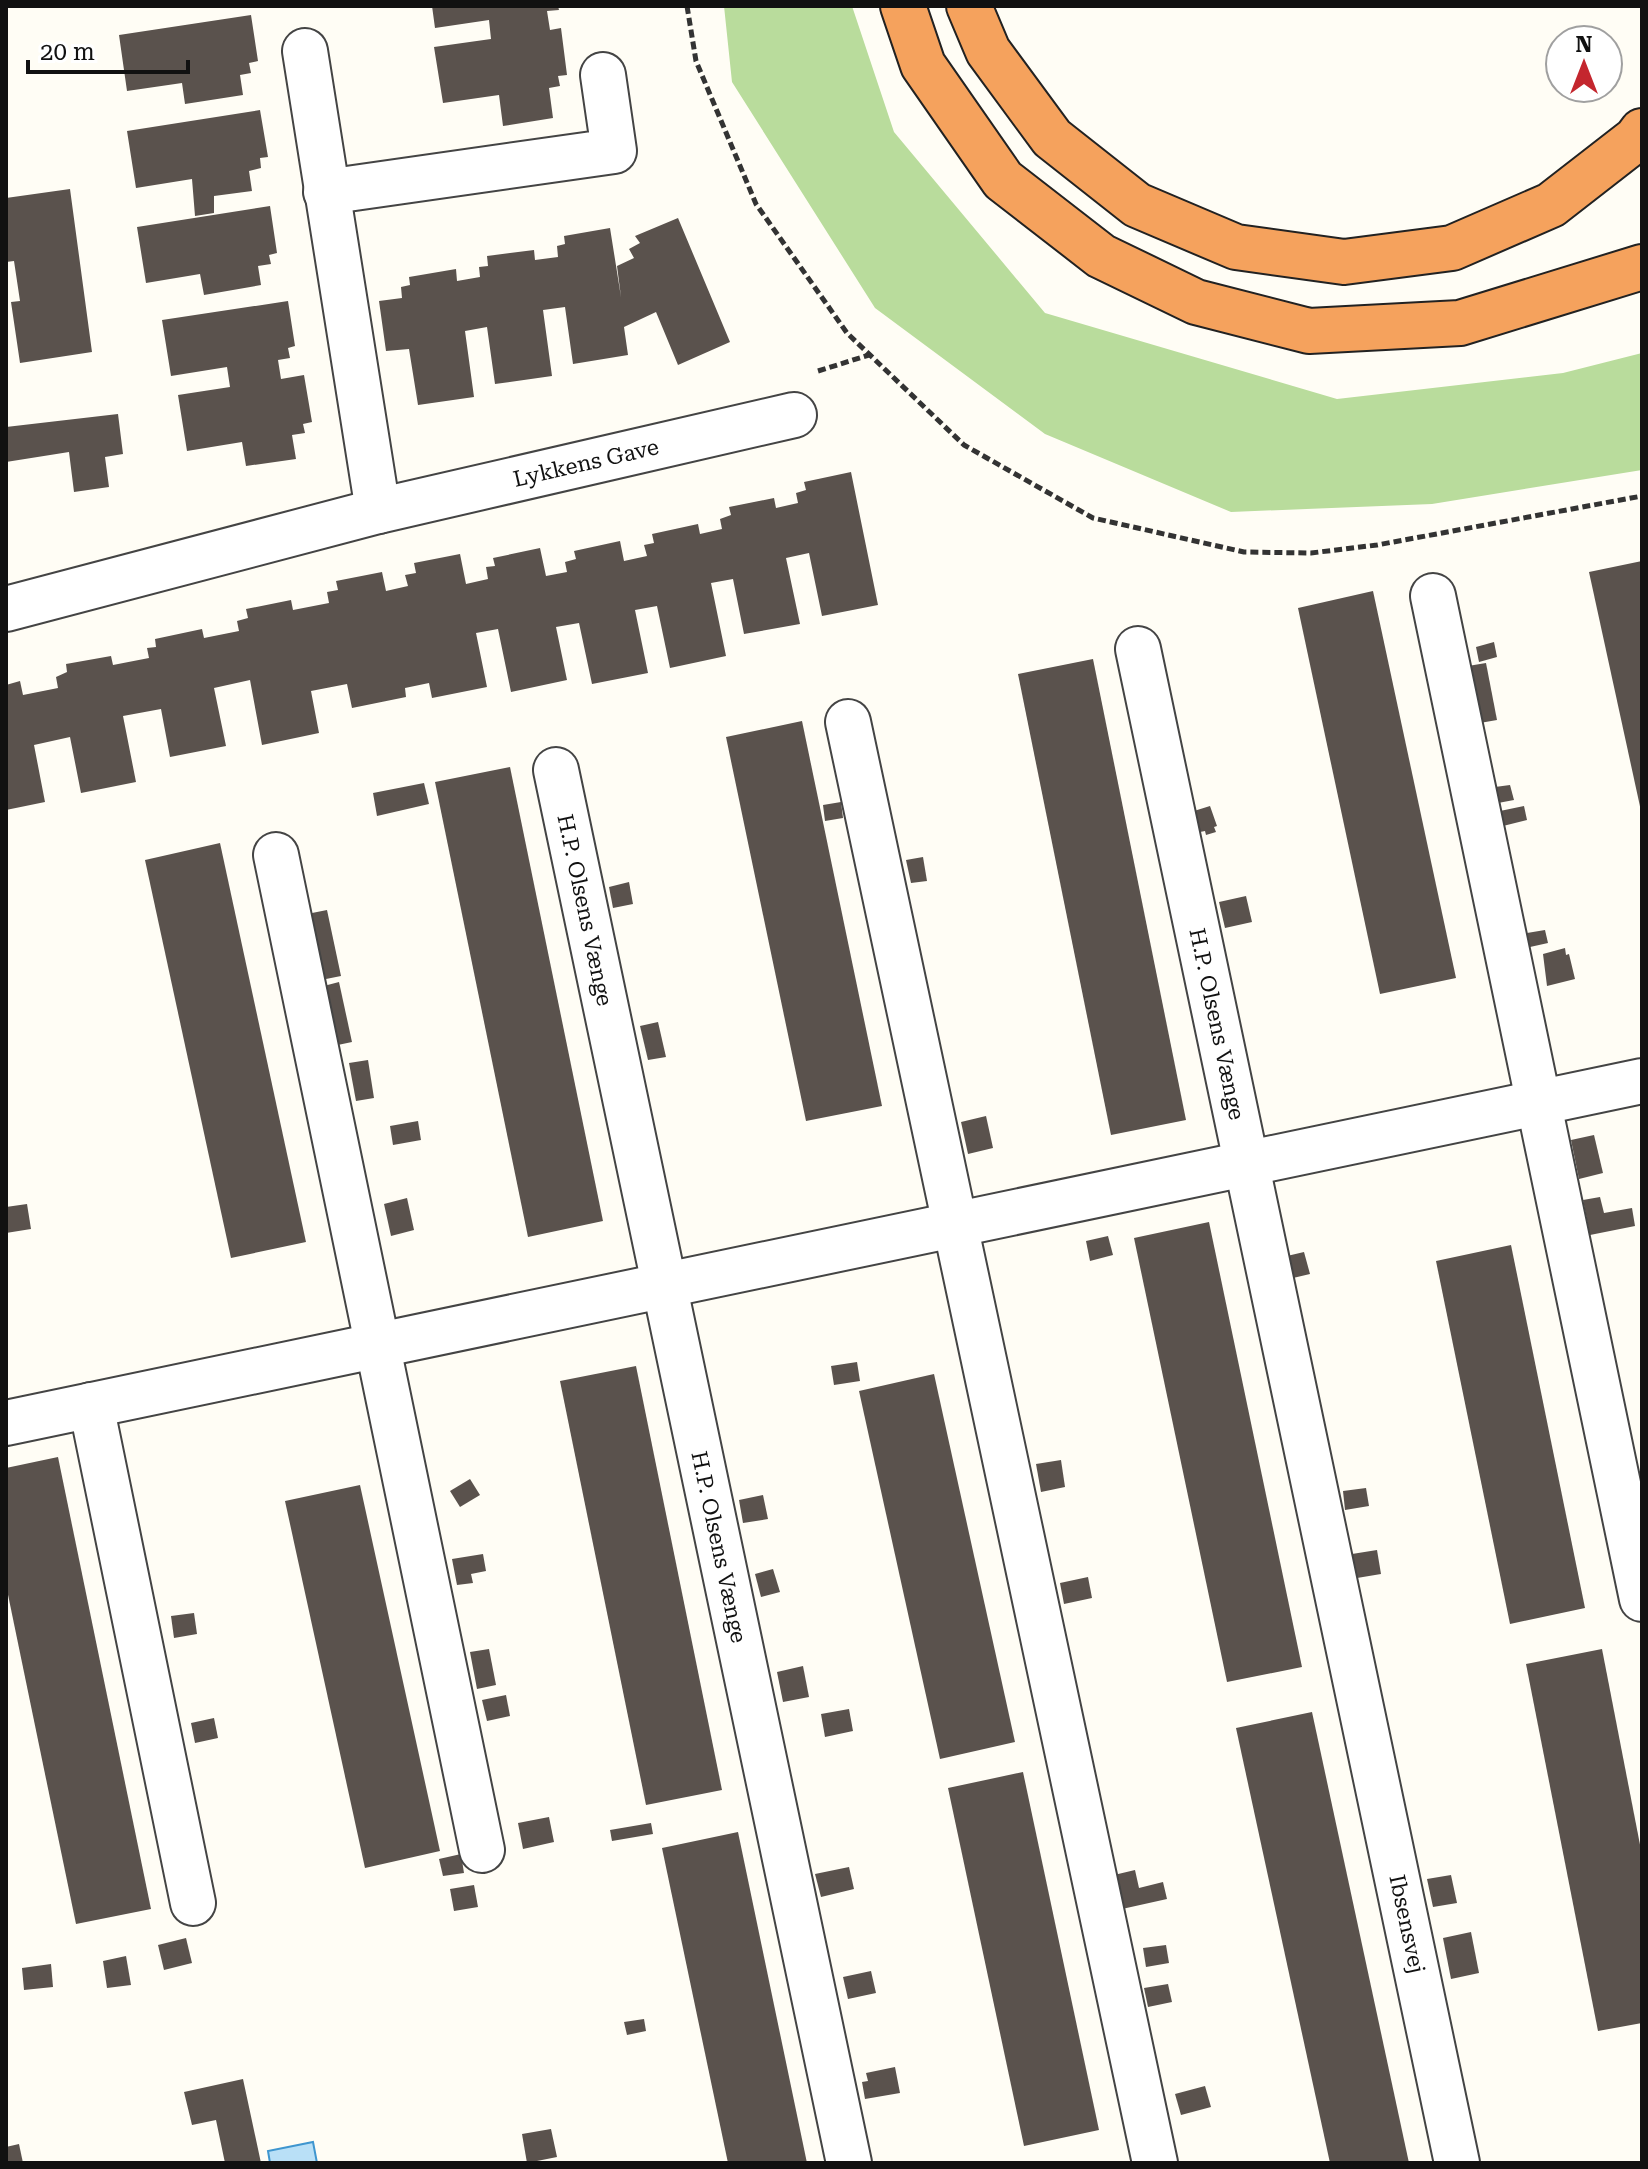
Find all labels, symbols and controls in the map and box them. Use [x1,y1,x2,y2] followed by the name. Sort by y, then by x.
[28,24,188,74] scale bar
[1544,24,1624,104] north arrow
[1576,32,1593,57] text: N
[40,38,95,66] text: 20 m
[511,434,661,492] street label: Lykkens Gave
[552,812,618,1008] street label: H.P. Olsens Vænge
[1184,926,1250,1122] street label: H.P. Olsens Vænge
[686,1449,752,1645] street label: H.P. Olsens Vænge
[1384,1872,1430,1976] street label: Ibsensvej

